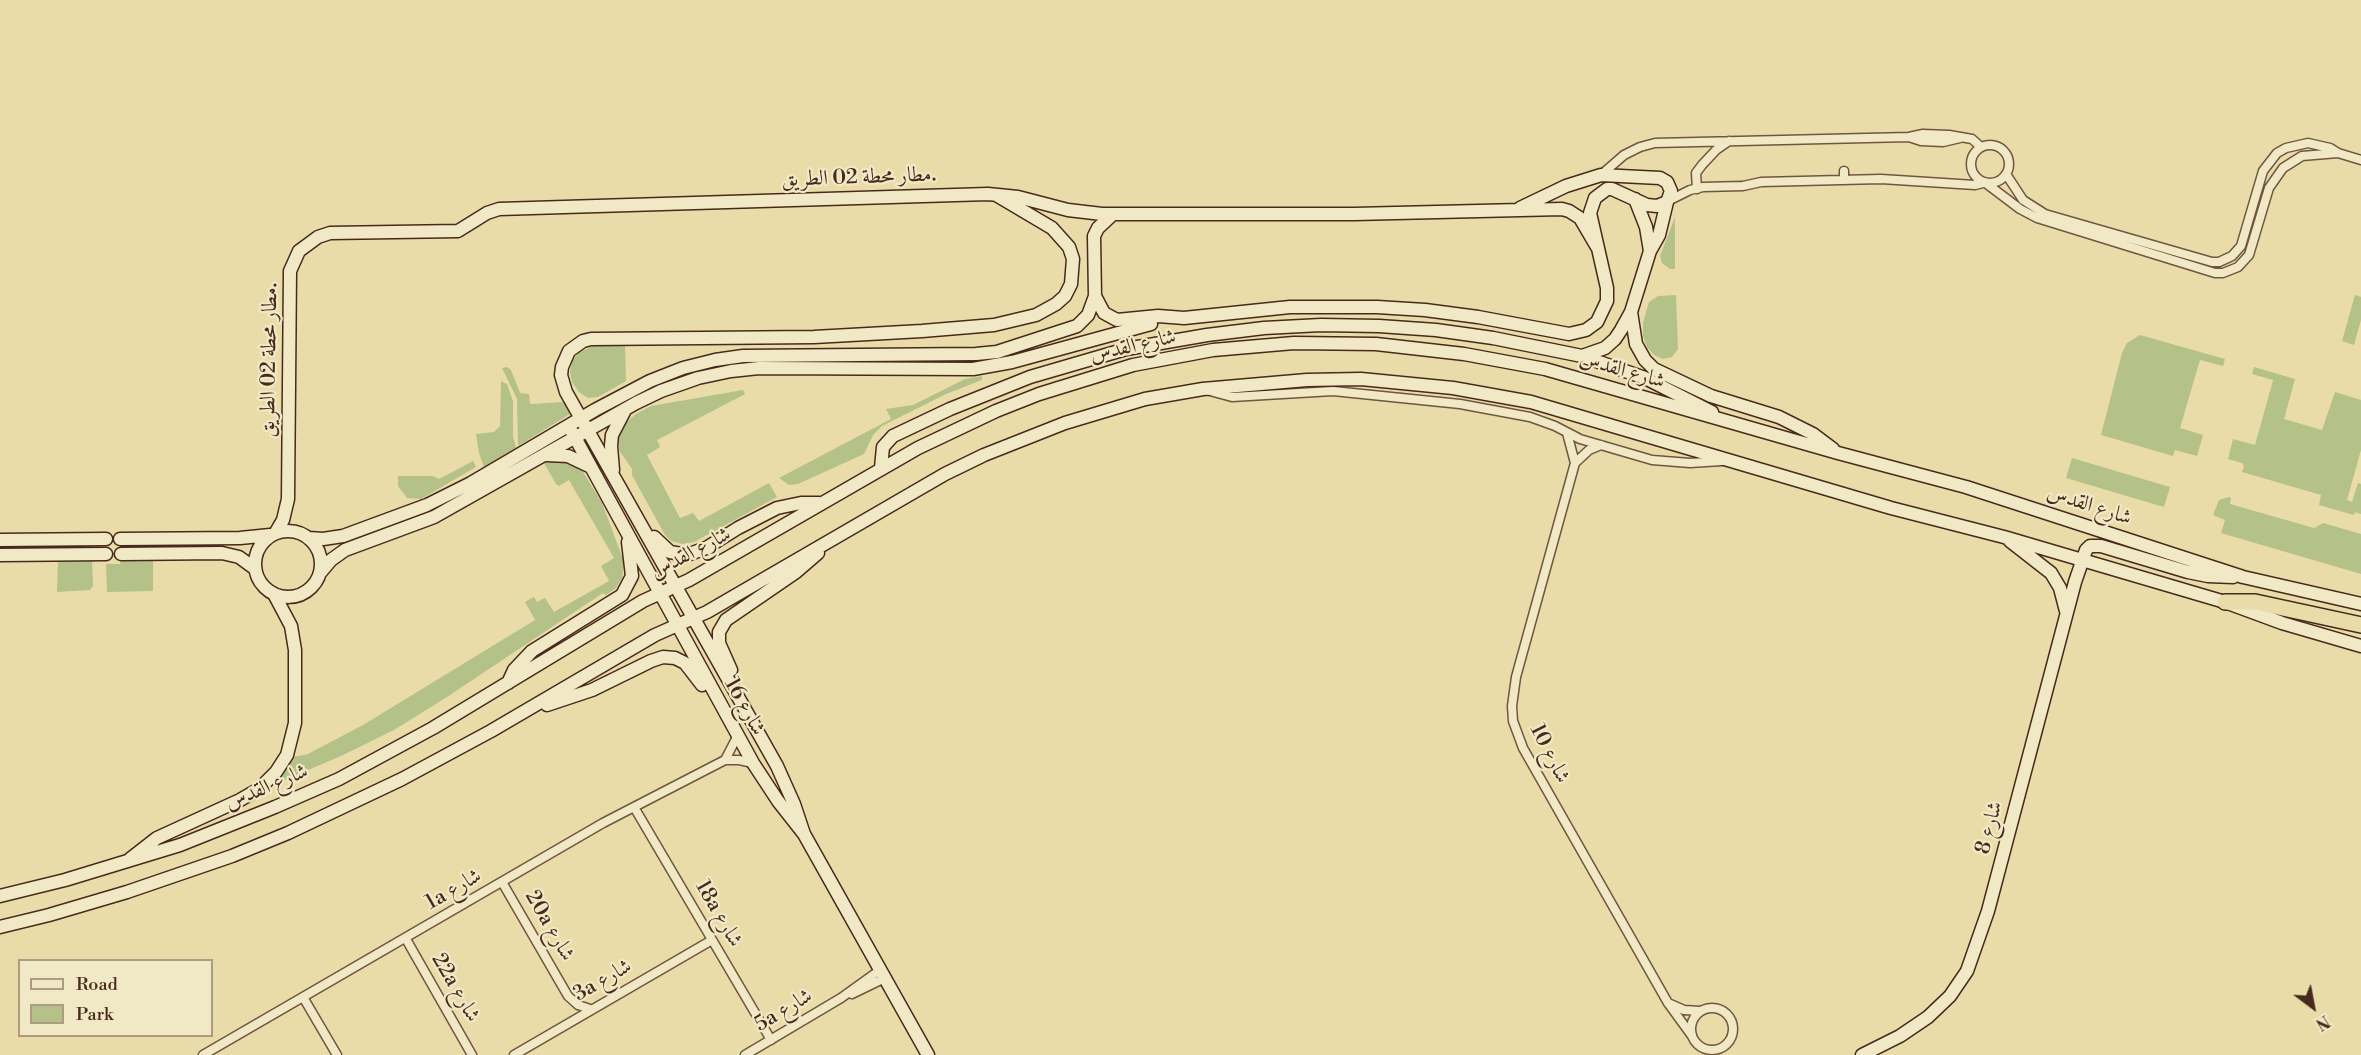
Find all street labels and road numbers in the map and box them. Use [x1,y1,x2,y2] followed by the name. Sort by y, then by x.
[781,163,937,193] street label: مطار محطة 02 الطريق.
[256,282,284,438] street label: مطار محطة 02 الطريق.
[1087,325,1179,369] street label: شارع القدس
[1576,347,1668,395] street label: شارع القدس
[2043,480,2135,532] street label: شارع القدس
[646,522,736,586] street label: شارع القدس
[718,674,770,740] street label: شارع 16
[1523,720,1575,788] street label: شارع 10
[222,759,312,817] street label: شارع القدس
[1971,799,2009,857] street label: شارع 8
[422,864,486,916] street label: 1a شارع
[689,876,747,952] street label: 18a شارع
[519,886,579,966] street label: 20a شارع
[425,949,485,1027] street label: 22a شارع
[569,954,637,1008] street label: 3a شارع
[751,984,817,1038] street label: 5a شارع

